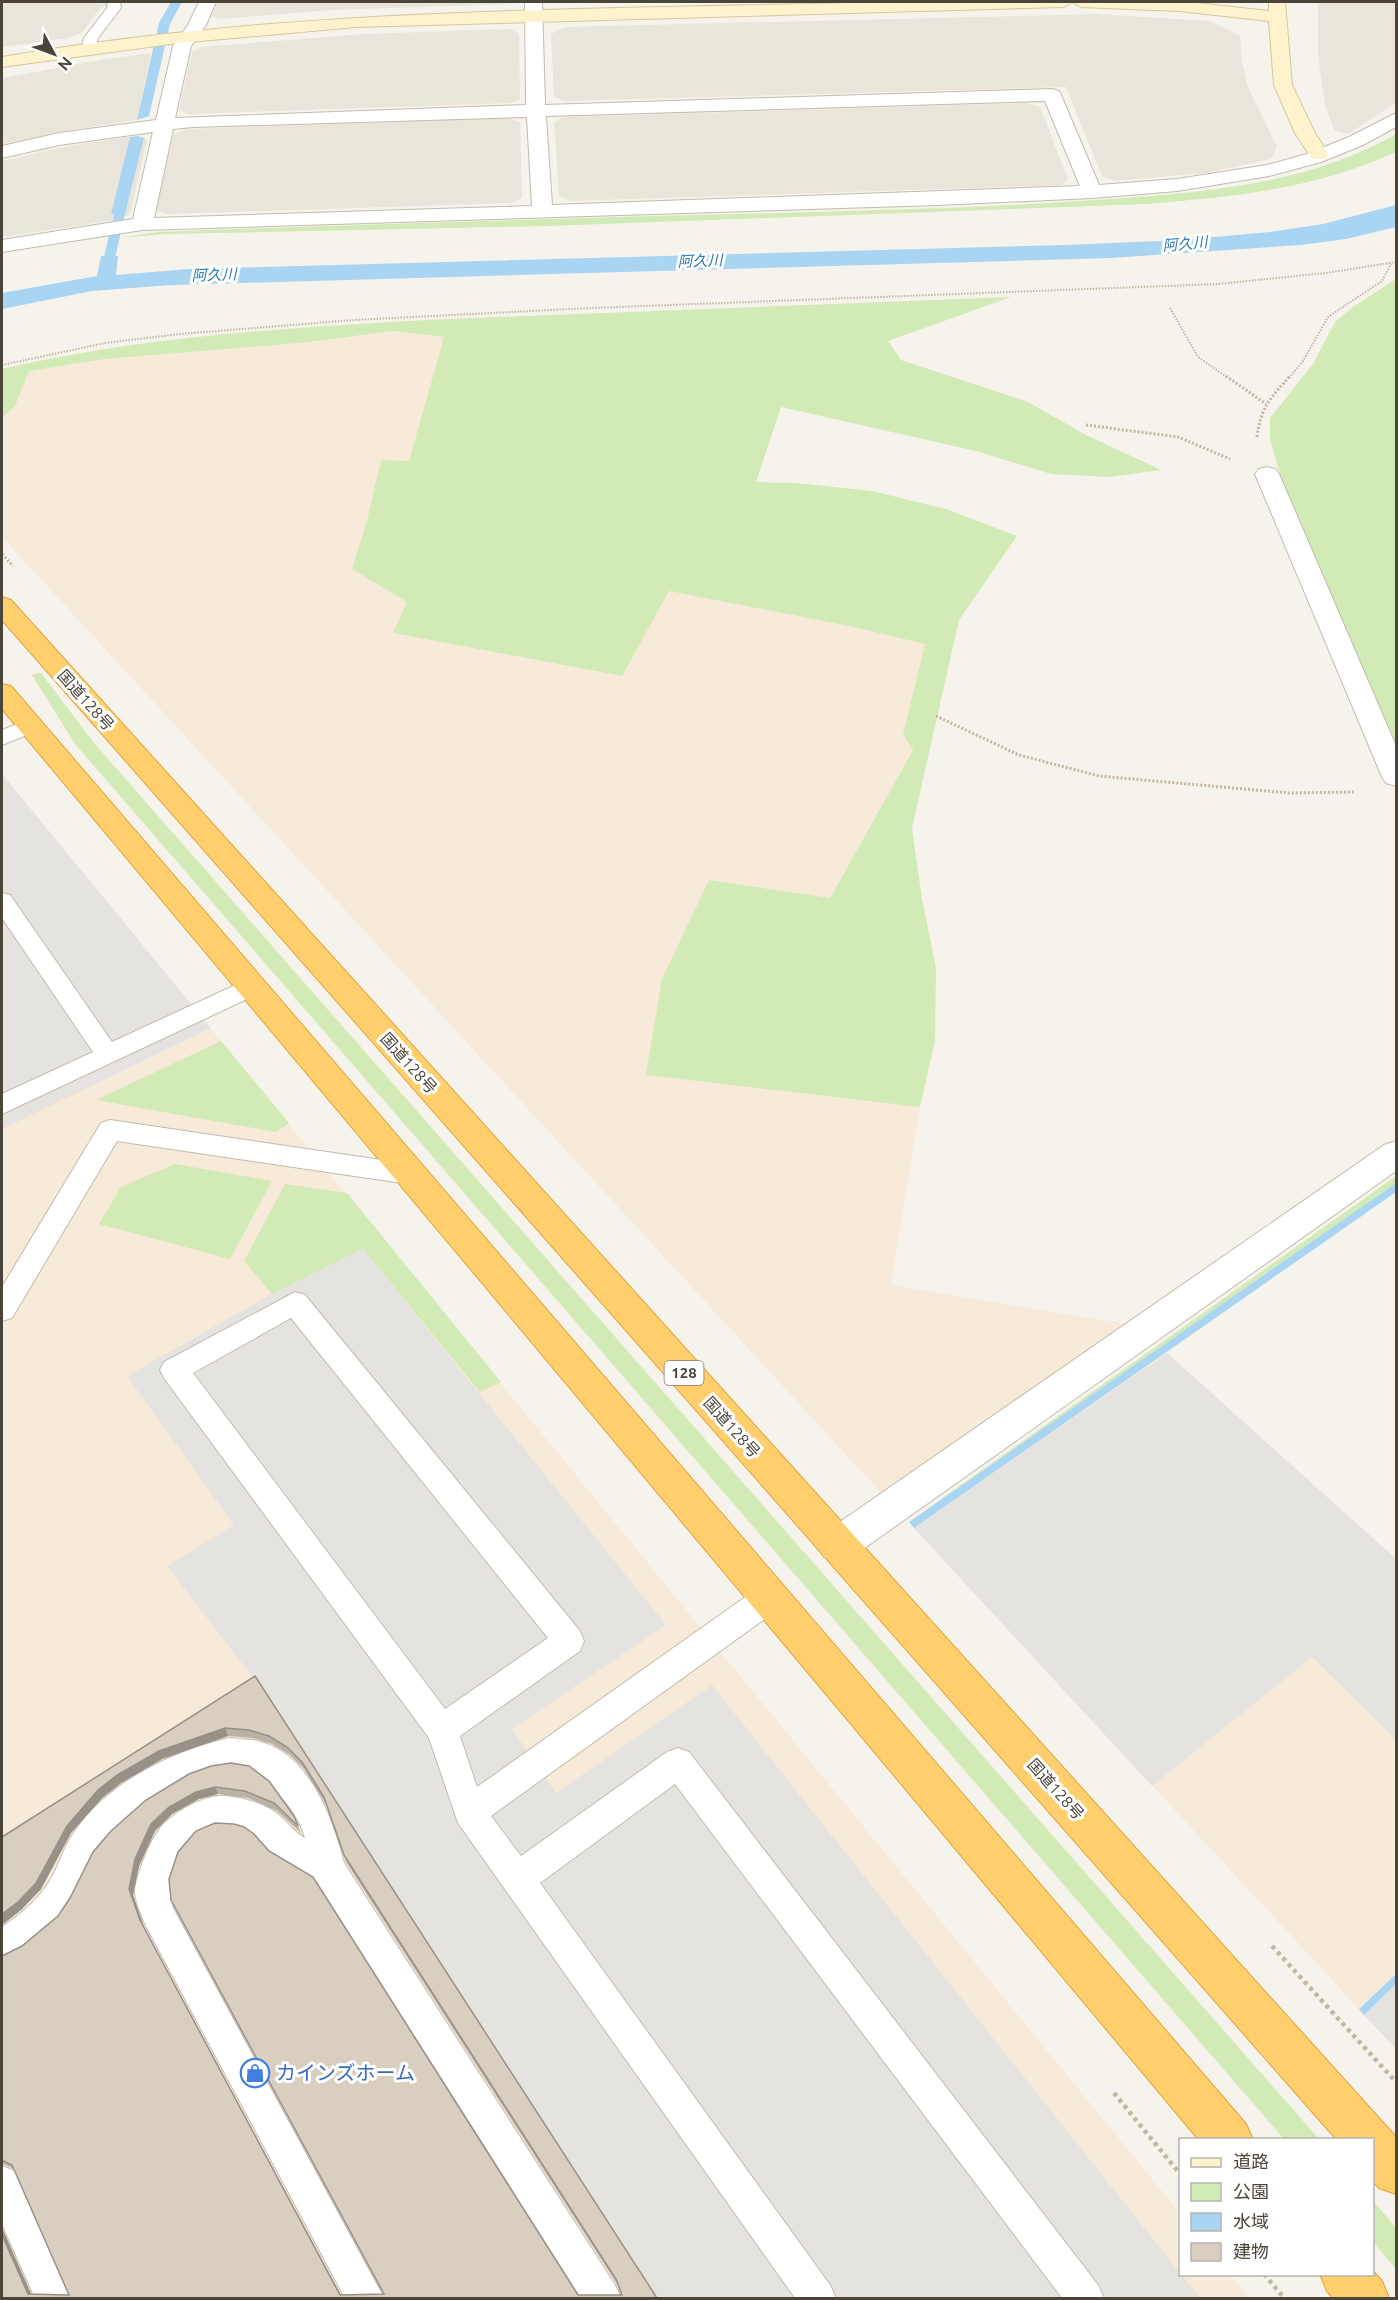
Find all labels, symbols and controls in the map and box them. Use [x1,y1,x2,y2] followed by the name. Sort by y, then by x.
[24,24,84,84] north arrow
[55,53,76,74] text: N
[1162,233,1210,254] water label: 阿久川
[677,251,725,270] water label: 阿久川
[191,265,239,284] water label: 阿久川
[54,666,118,734] street label: 国道128号
[377,1029,441,1097] street label: 国道128号
[664,1361,704,1385] road number: 128
[700,1393,764,1461] street label: 国道128号
[1024,1755,1088,1823] street label: 国道128号
[239,2057,271,2089] shop icon: カインズホーム
[276,2061,415,2084] place label: カインズホーム
[1179,2138,1374,2276] legend
[1233,2151,1269,2171] text: 道路
[1233,2181,1269,2201] text: 公園
[1233,2211,1269,2231] text: 水域
[1233,2241,1269,2261] text: 建物

